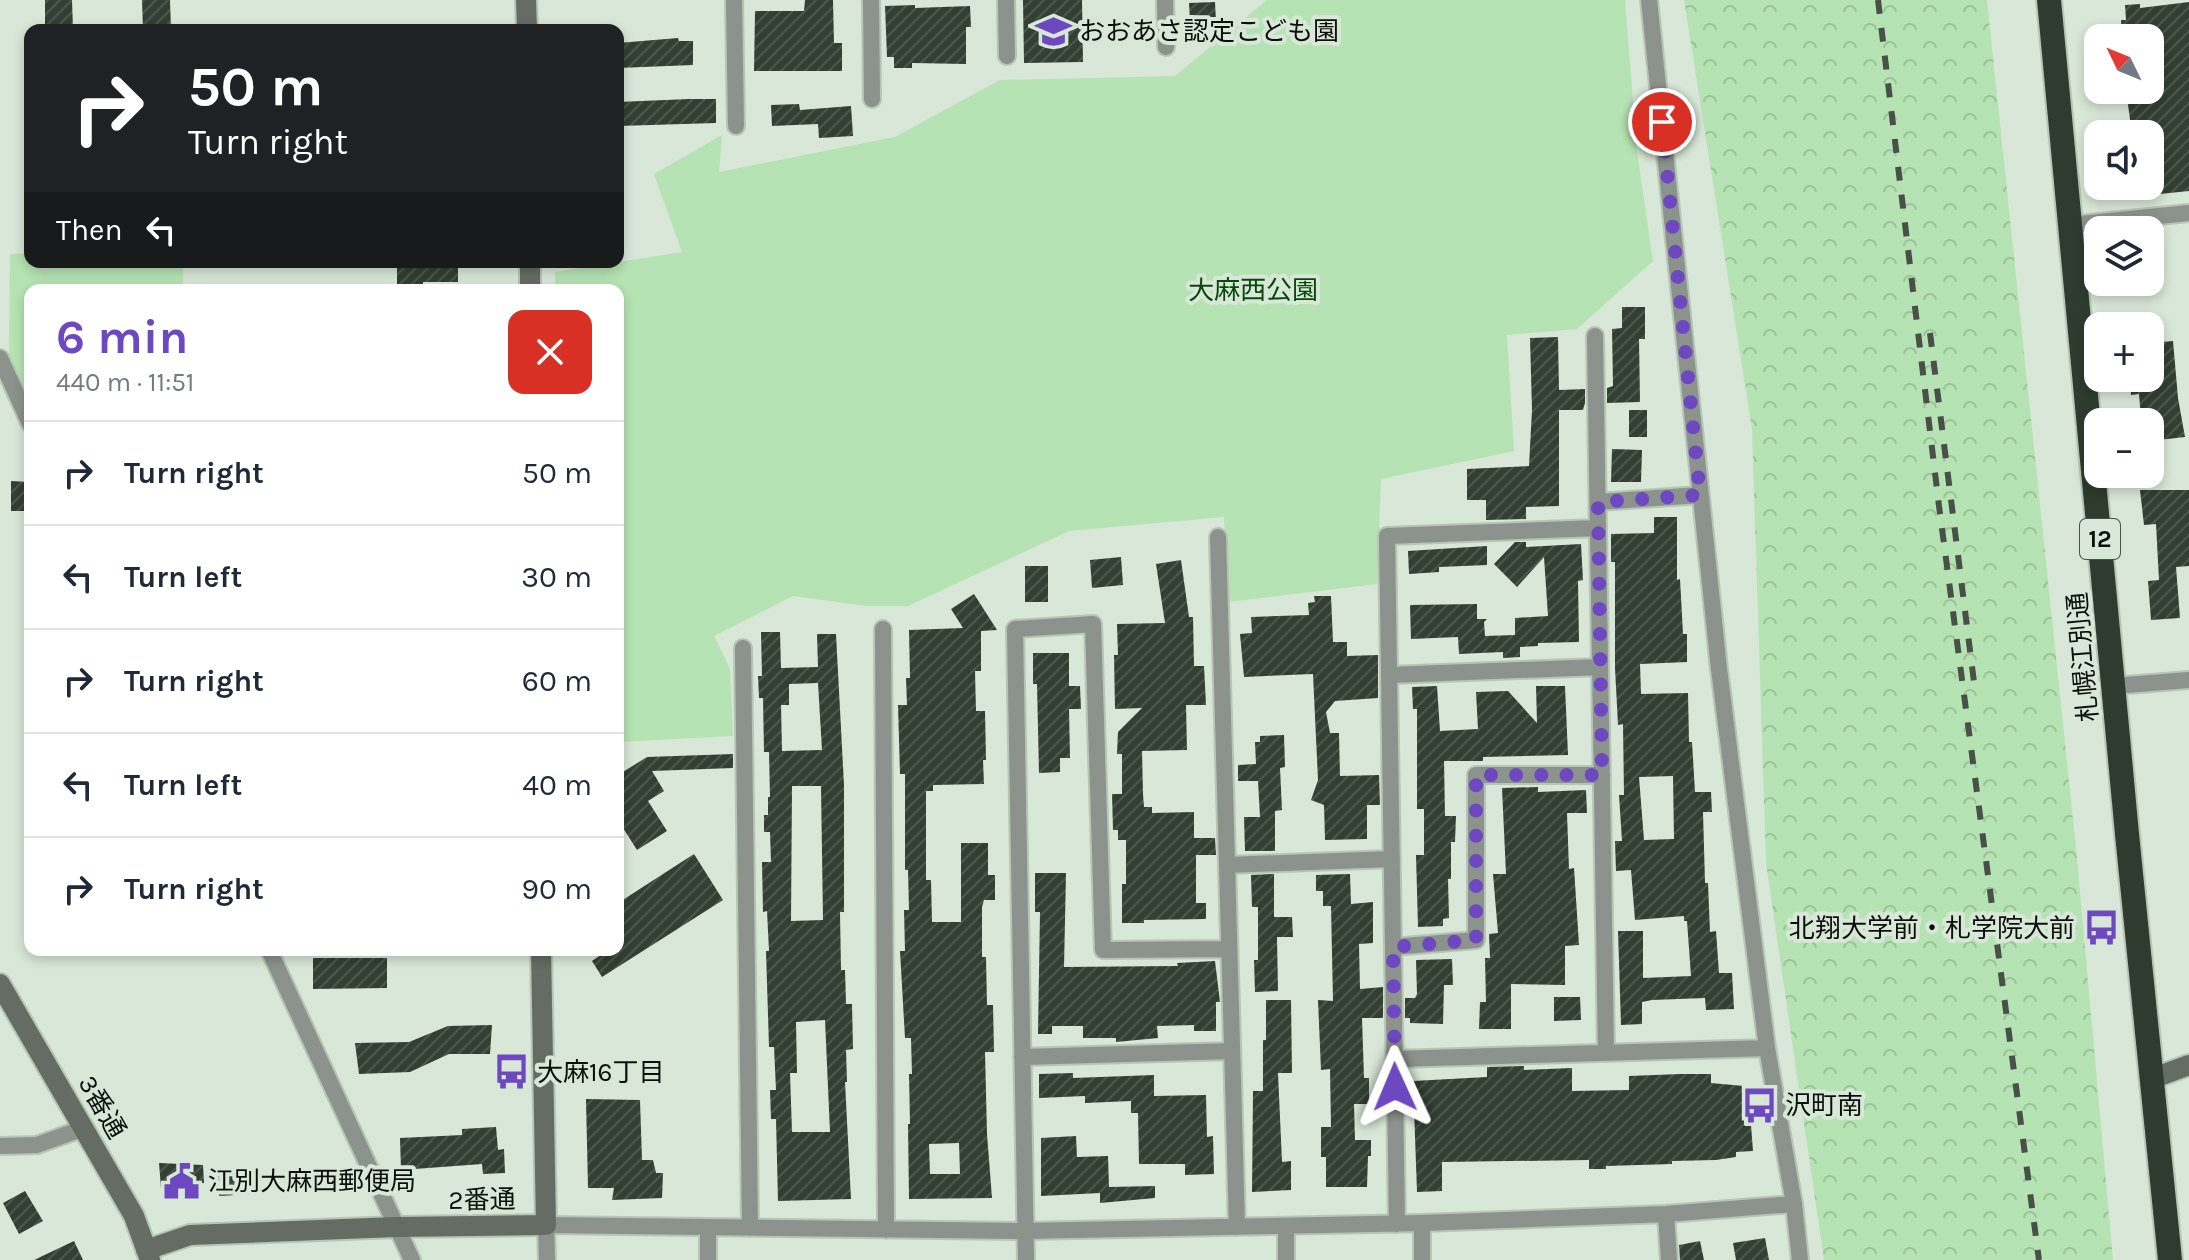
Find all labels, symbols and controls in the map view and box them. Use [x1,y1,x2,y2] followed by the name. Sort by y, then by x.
[1034,12,1072,50] school or university icon: おおあさ認定こども園
[1079,16,1339,47] place label: おおあさ認定こども園
[2084,24,2164,104] north arrow
[2084,24,2164,488] map controls
[188,54,323,119] text: 50 m
[56,56,160,160] icon: right
[1628,88,1696,156] pin
[1640,100,1684,144] icon: arrive
[2084,120,2164,200] button: sound
[188,121,348,163] text: Turn right
[139,208,183,252] icon: left
[56,212,123,248] text: Then
[2084,216,2164,296] button: layers
[1188,275,1318,306] park label: 大麻西公園
[56,309,188,365] text: 6 min
[508,310,592,394] button: close
[2084,312,2164,392] button: +
[56,367,194,398] text: 440 m · 11:51
[2084,408,2164,488] button: −
[56,451,100,495] icon: right
[124,455,264,491] text: Turn right
[522,455,592,491] text: 50 m
[2080,519,2120,559] road number: 12
[56,555,100,599] icon: left
[124,559,242,595] text: Turn left
[521,559,592,595] text: 30 m
[2062,591,2104,723] street label: 札幌江別通
[56,659,100,703] icon: right
[124,663,264,699] text: Turn right
[522,663,592,699] text: 60 m
[56,763,100,807] icon: left
[124,767,242,803] text: Turn left
[522,767,592,803] text: 40 m
[56,867,100,911] icon: right
[124,871,264,907] text: Turn right
[522,871,592,907] text: 90 m
[2082,909,2120,947] bus stop icon: 北翔大学前・札学院大前
[1789,913,2075,944] place label: 北翔大学前・札学院大前
[1353,1045,1437,1129] position arrow
[492,1053,530,1091] bus stop icon: 大麻16丁目
[537,1057,664,1088] place label: 大麻16丁目
[72,1070,132,1144] street label: 3番通
[1740,1086,1778,1124] bus stop icon: 沢町南
[1785,1090,1863,1121] place label: 沢町南
[163,1162,201,1200] public building icon: 江別大麻西郵便局
[208,1166,416,1197] place label: 江別大麻西郵便局
[448,1184,516,1216] street label: 2番通

